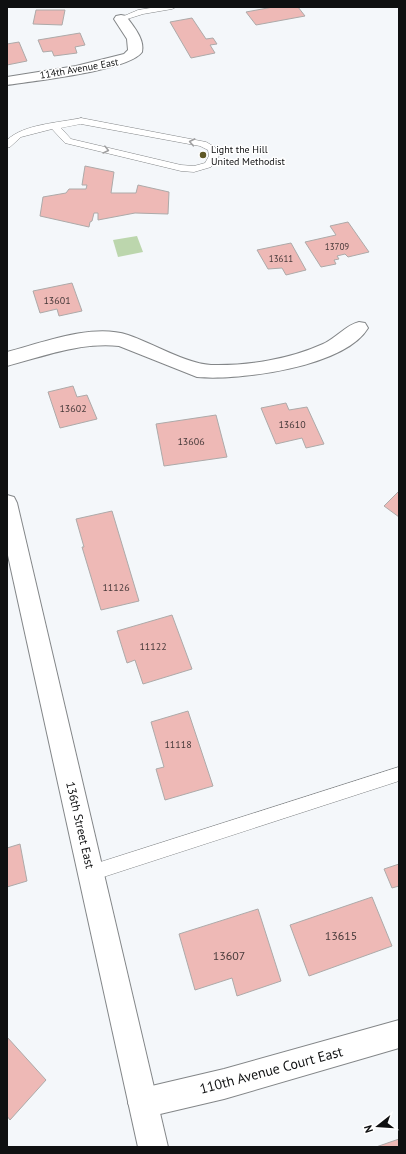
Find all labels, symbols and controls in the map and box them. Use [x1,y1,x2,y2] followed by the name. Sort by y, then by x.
[39,55,120,82] street label: 114th Avenue East
[189,138,195,147] one-way arrow
[211,143,286,168] place label: Light the Hill United Methodist
[102,145,109,154] one-way arrow
[198,150,208,160] marker: Light the Hill United Methodist
[325,241,349,252] house number: 13709
[269,253,293,264] house number: 13611
[43,294,71,307] house number: 13601
[59,402,87,415] house number: 13602
[278,418,306,431] house number: 13610
[177,435,205,448] house number: 13606
[102,581,130,594] house number: 11126
[139,640,167,653] house number: 11122
[164,738,192,751] house number: 11118
[63,780,98,870] street label: 136th Street East
[325,928,357,943] house number: 13615
[213,948,245,963] house number: 13607
[198,1042,345,1098] street label: 110th Avenue Court East
[358,1106,398,1146] north arrow
[361,1123,376,1134] text: N

